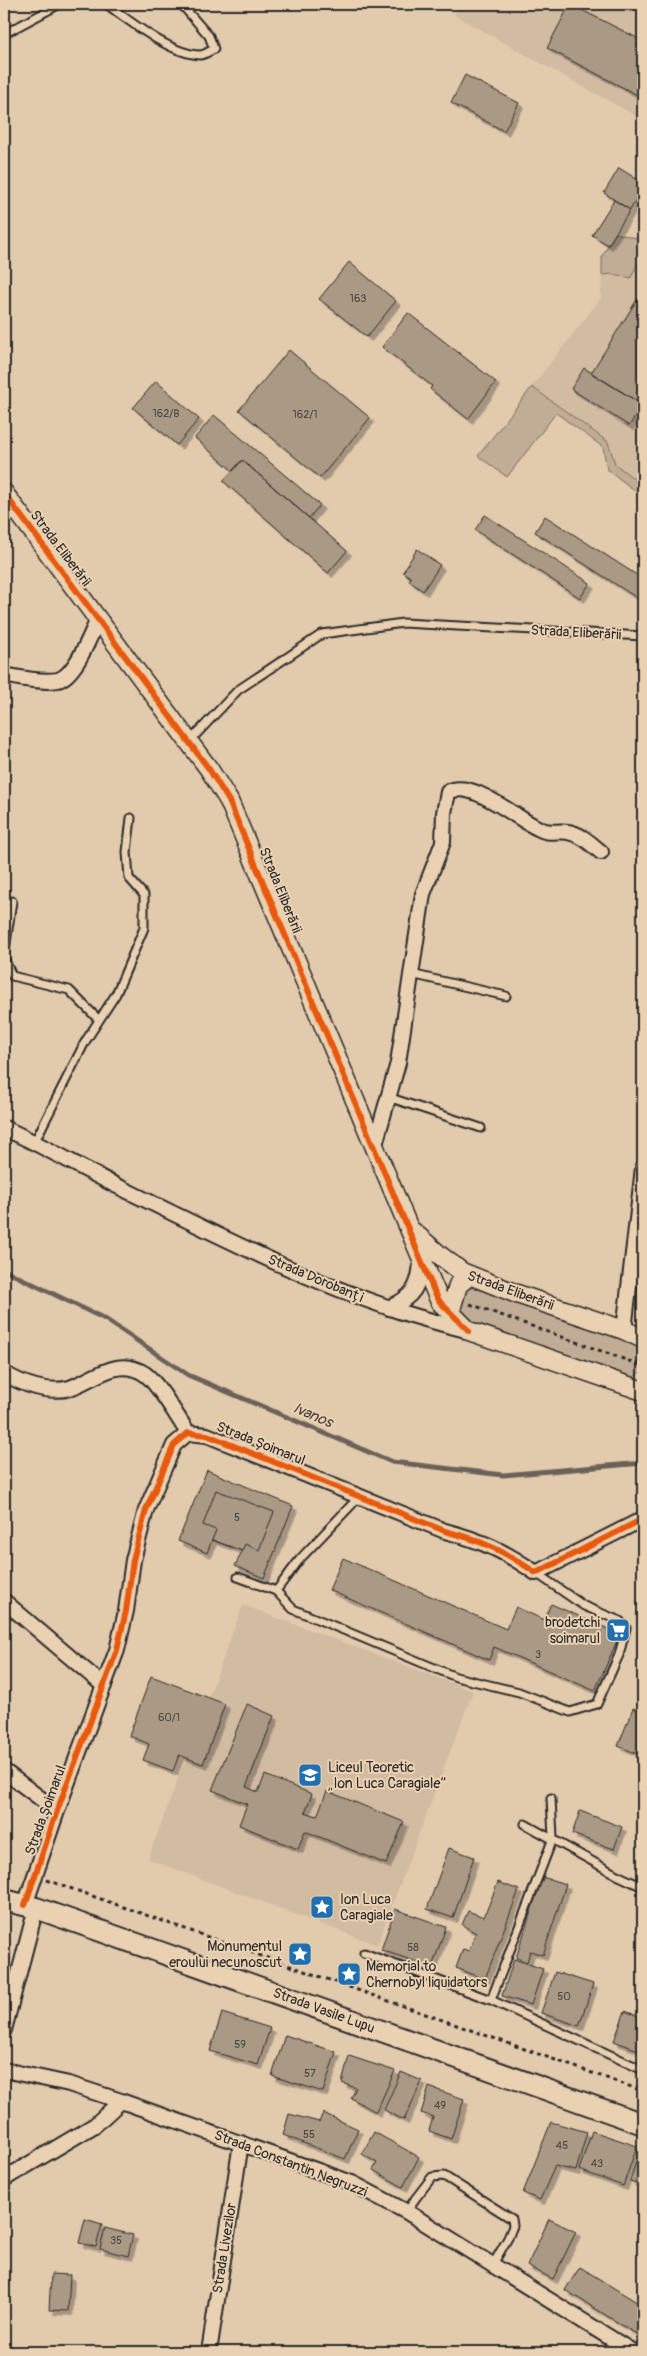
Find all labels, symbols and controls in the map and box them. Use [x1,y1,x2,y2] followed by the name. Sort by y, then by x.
[350,292,366,305] house number: 163
[152,407,180,420] house number: 162/B
[292,408,318,421] house number: 162/1
[26,507,95,590] street label: Strada Eliberării
[530,622,622,643] street label: Strada Eliberării
[256,845,306,936] street label: Strada Eliberării
[266,1251,367,1306] street label: Strada Dorobanți
[465,1267,557,1314] street label: Strada Eliberării
[290,1399,338,1433] water label: Ivanos
[214,1418,308,1469] street label: Strada Șoimarul
[234,1511,240,1524] house number: 5
[545,1614,601,1647] place label: brodetchi soimarul
[605,1617,631,1643] supermarket icon: brodetchi soimarul
[535,1648,541,1661] house number: 3
[158,1711,180,1724] house number: 60/1
[328,1759,446,1792] place label: Liceul Teoretic „Ion Luca Caragiale”
[297,1762,323,1788] school or university icon: Liceul Teoretic „Ion Luca Caragiale”
[21,1763,70,1857] street label: Strada Șoimarul
[340,1891,393,1924] place label: Ion Luca Caragiale
[309,1894,335,1920] place icon: Ion Luca Caragiale
[169,1938,282,1971] place label: Monumentul eroului necunoscut
[287,1941,313,1967] place icon: Monumentul eroului necunoscut
[407,1941,419,1954] house number: 58
[366,1958,488,1991] place label: Memorial to Chernobyl liquidators
[336,1961,362,1987] place icon: Memorial to Chernobyl liquidators
[271,1984,377,2037] street label: Strada Vasile Lupu
[557,1990,571,2003] house number: 50
[234,2038,246,2051] house number: 59
[304,2067,316,2080] house number: 57
[434,2099,446,2112] house number: 49
[212,2126,370,2201] street label: Strada Constantin Negruzzi
[303,2128,315,2141] house number: 55
[556,2139,568,2152] house number: 45
[591,2157,603,2170] house number: 43
[209,2202,240,2295] street label: Strada Livezilor
[110,2234,122,2247] house number: 35

